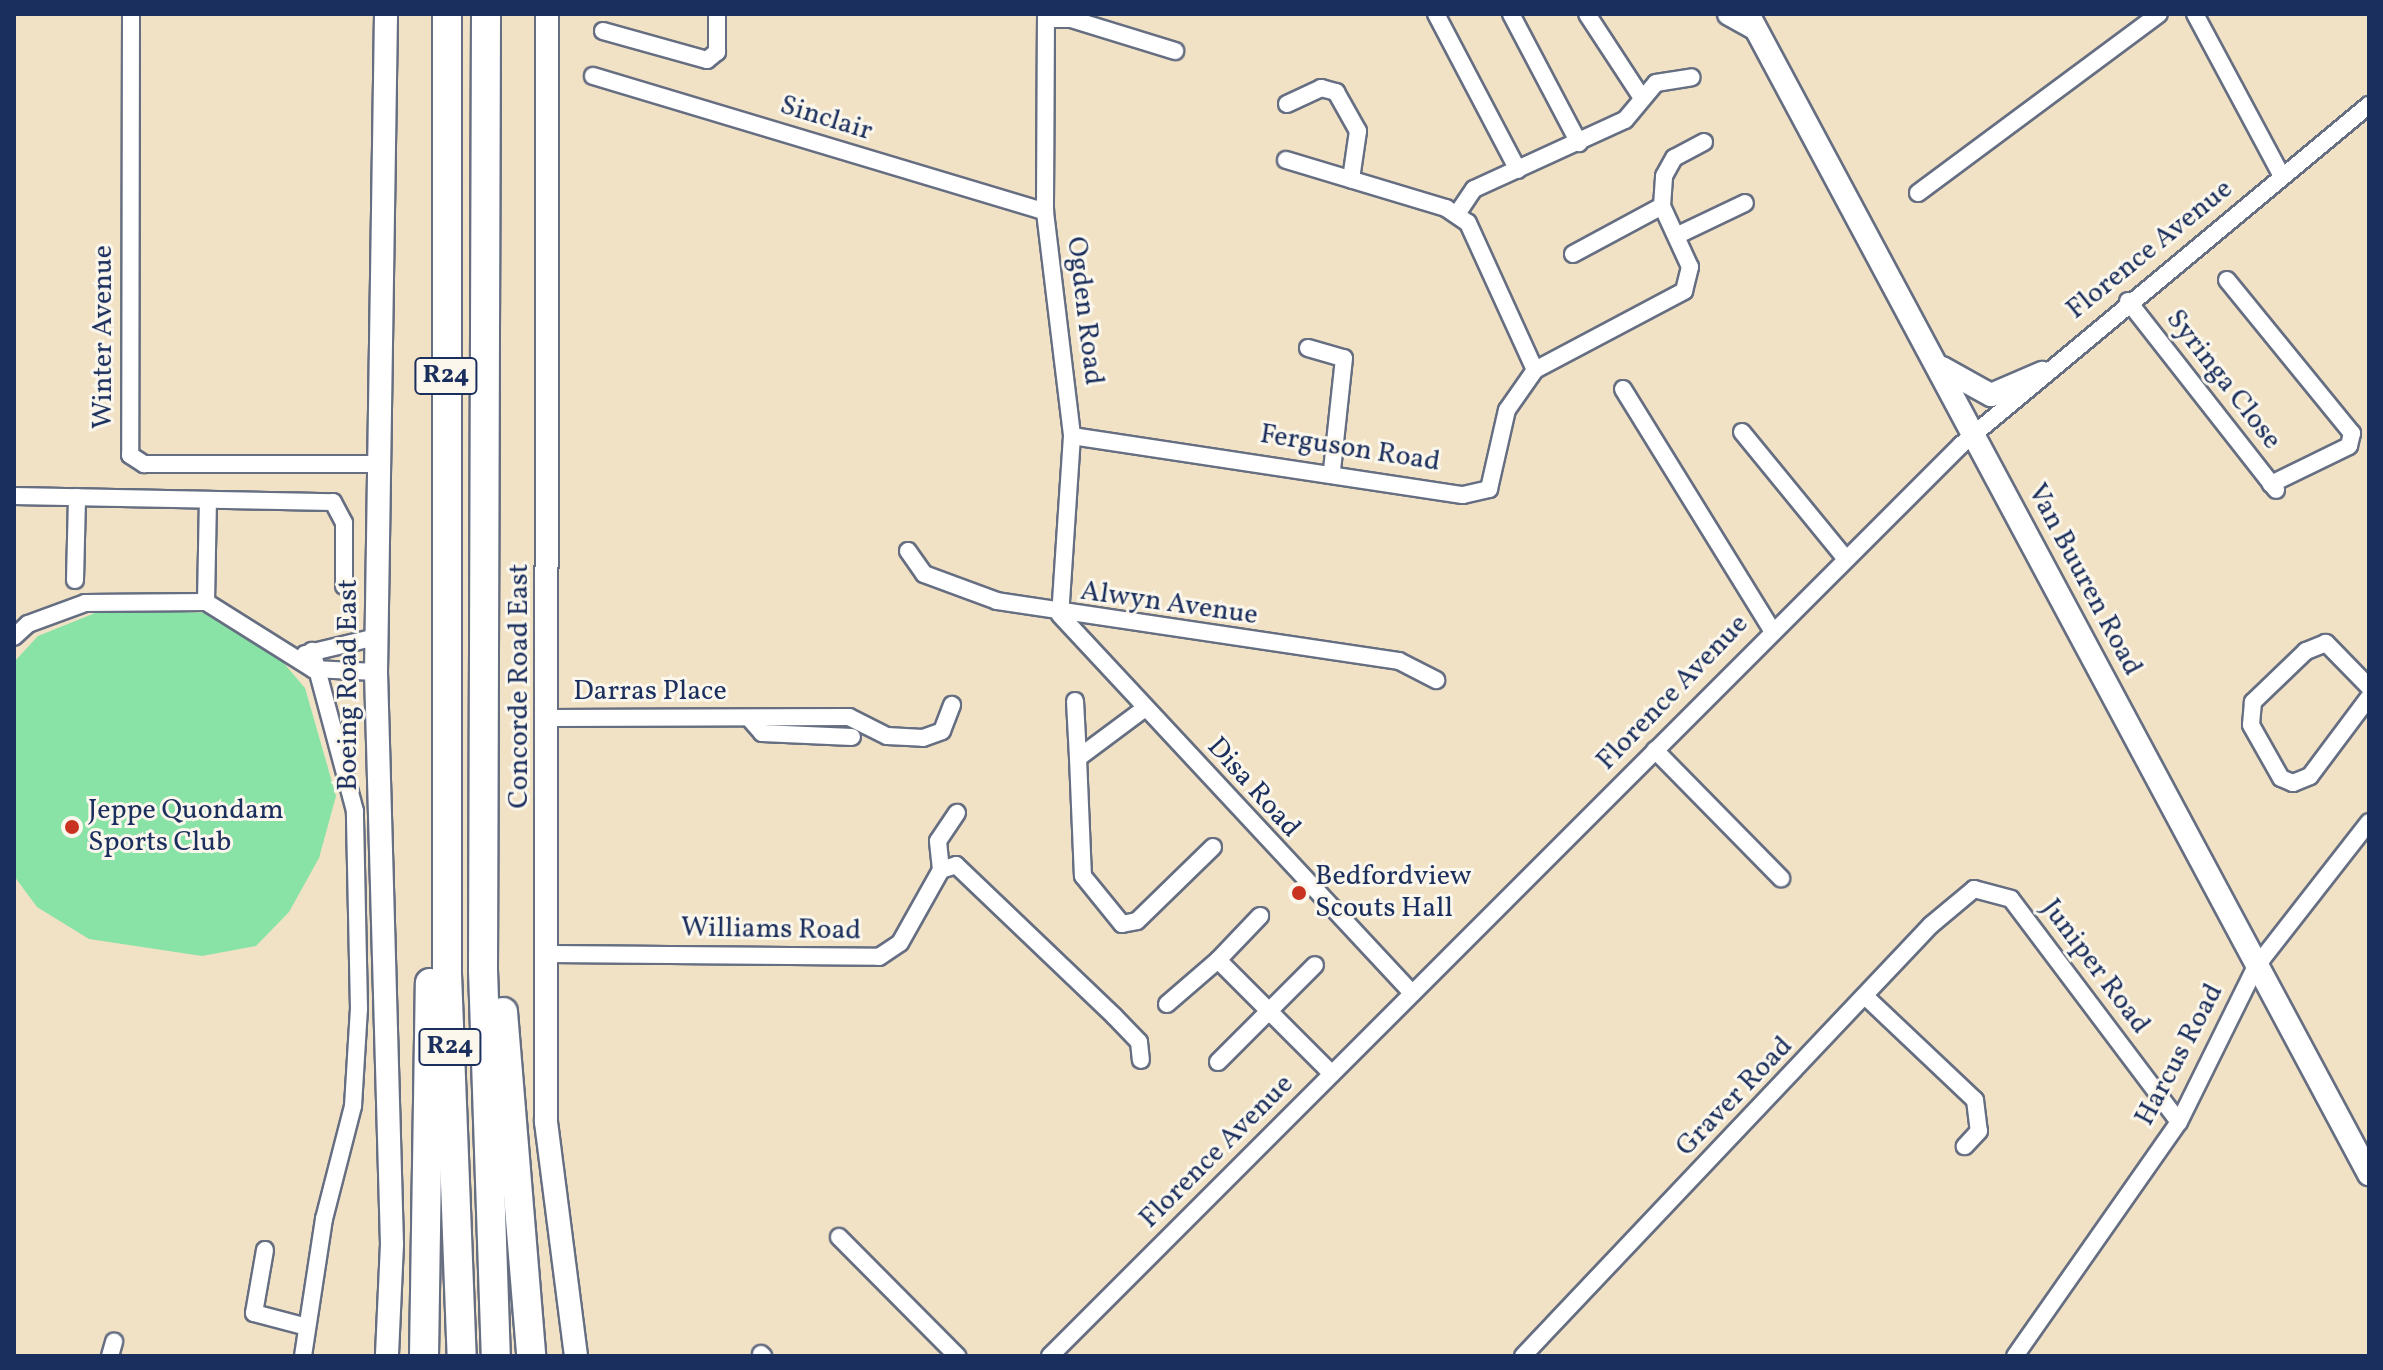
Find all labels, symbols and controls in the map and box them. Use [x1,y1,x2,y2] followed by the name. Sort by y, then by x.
[776,89,876,149] street label: Sinclair
[2060,173,2240,327] street label: Florence Avenue
[1058,235,1110,387] street label: Ogden Road
[87,245,121,429] street label: Winter Avenue
[2158,303,2288,457] street label: Syringa Close
[414,354,478,398] road number: R24
[1258,418,1442,480] street label: Ferguson Road
[2019,478,2149,682] street label: Van Buuren Road
[503,563,537,809] street label: Concorde Road East
[1078,575,1260,633] street label: Alwyn Avenue
[332,579,366,791] street label: Boeing Road East
[1590,608,1756,778] street label: Florence Avenue
[573,675,727,709] street label: Darras Place
[1199,731,1307,845] street label: Disa Road
[88,794,284,860] place label: Jeppe Quondam Sports Club
[63,818,81,836] marker: Jeppe Quondam Sports Club
[1315,860,1471,926] place label: Bedfordview Scouts Hall
[1290,884,1308,902] marker: Bedfordview Scouts Hall
[2033,893,2157,1041] street label: Juniper Road
[681,912,861,948] street label: Williams Road
[2129,978,2231,1132] street label: Harcus Road
[418,1025,482,1069] road number: R24
[1670,1030,1800,1164] street label: Graver Road
[1133,1068,1301,1236] street label: Florence Avenue

